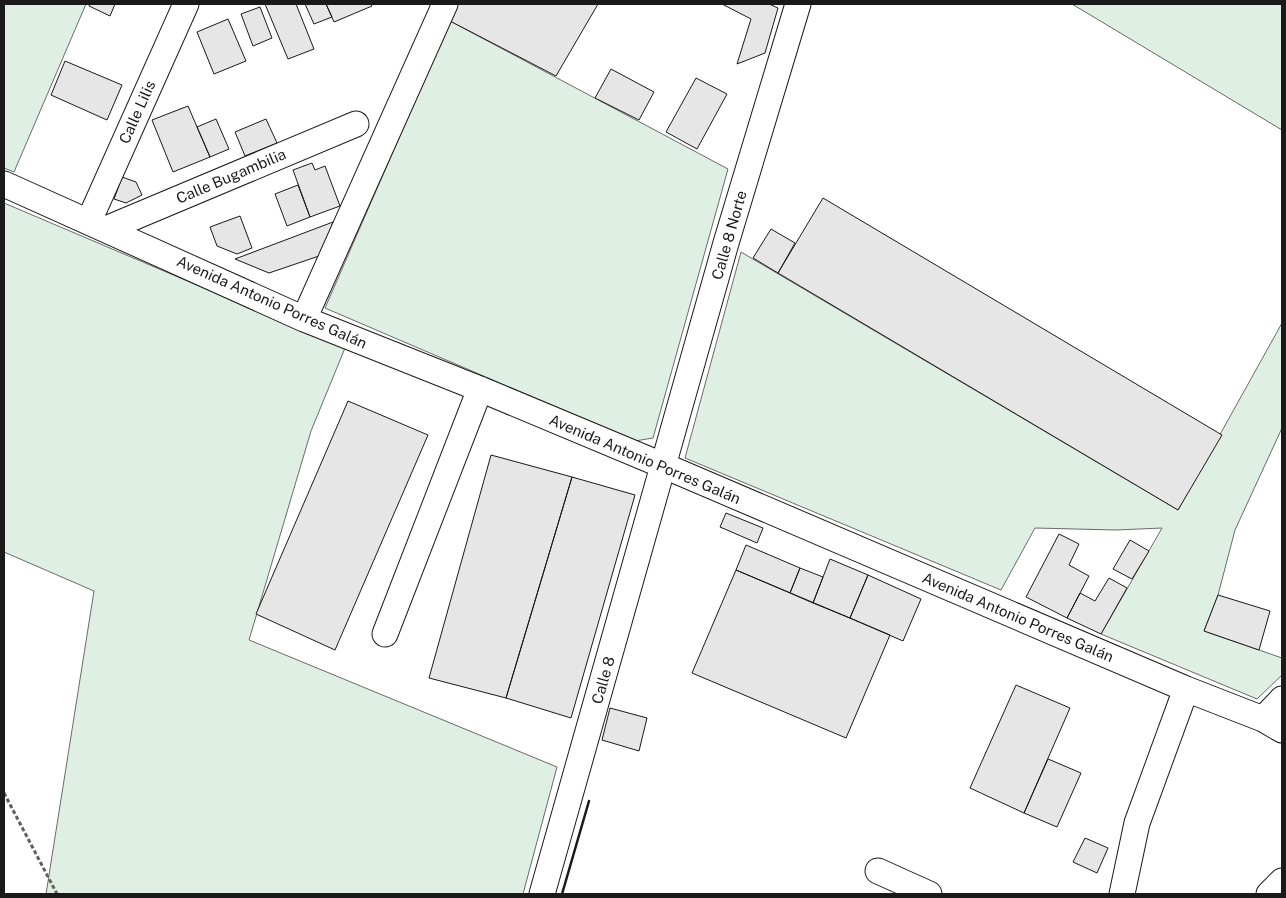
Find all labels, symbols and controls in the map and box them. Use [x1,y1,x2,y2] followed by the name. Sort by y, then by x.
[116,78,158,146] street label: Calle Lilis
[174,145,288,207] street label: Calle Bugambilia
[708,188,750,282] street label: Calle 8 Norte
[174,252,370,352] street label: Avenida Antonio Porres Galán
[547,411,743,507] street label: Avenida Antonio Porres Galán
[920,569,1116,665] street label: Avenida Antonio Porres Galán
[588,654,618,706] street label: Calle 8

